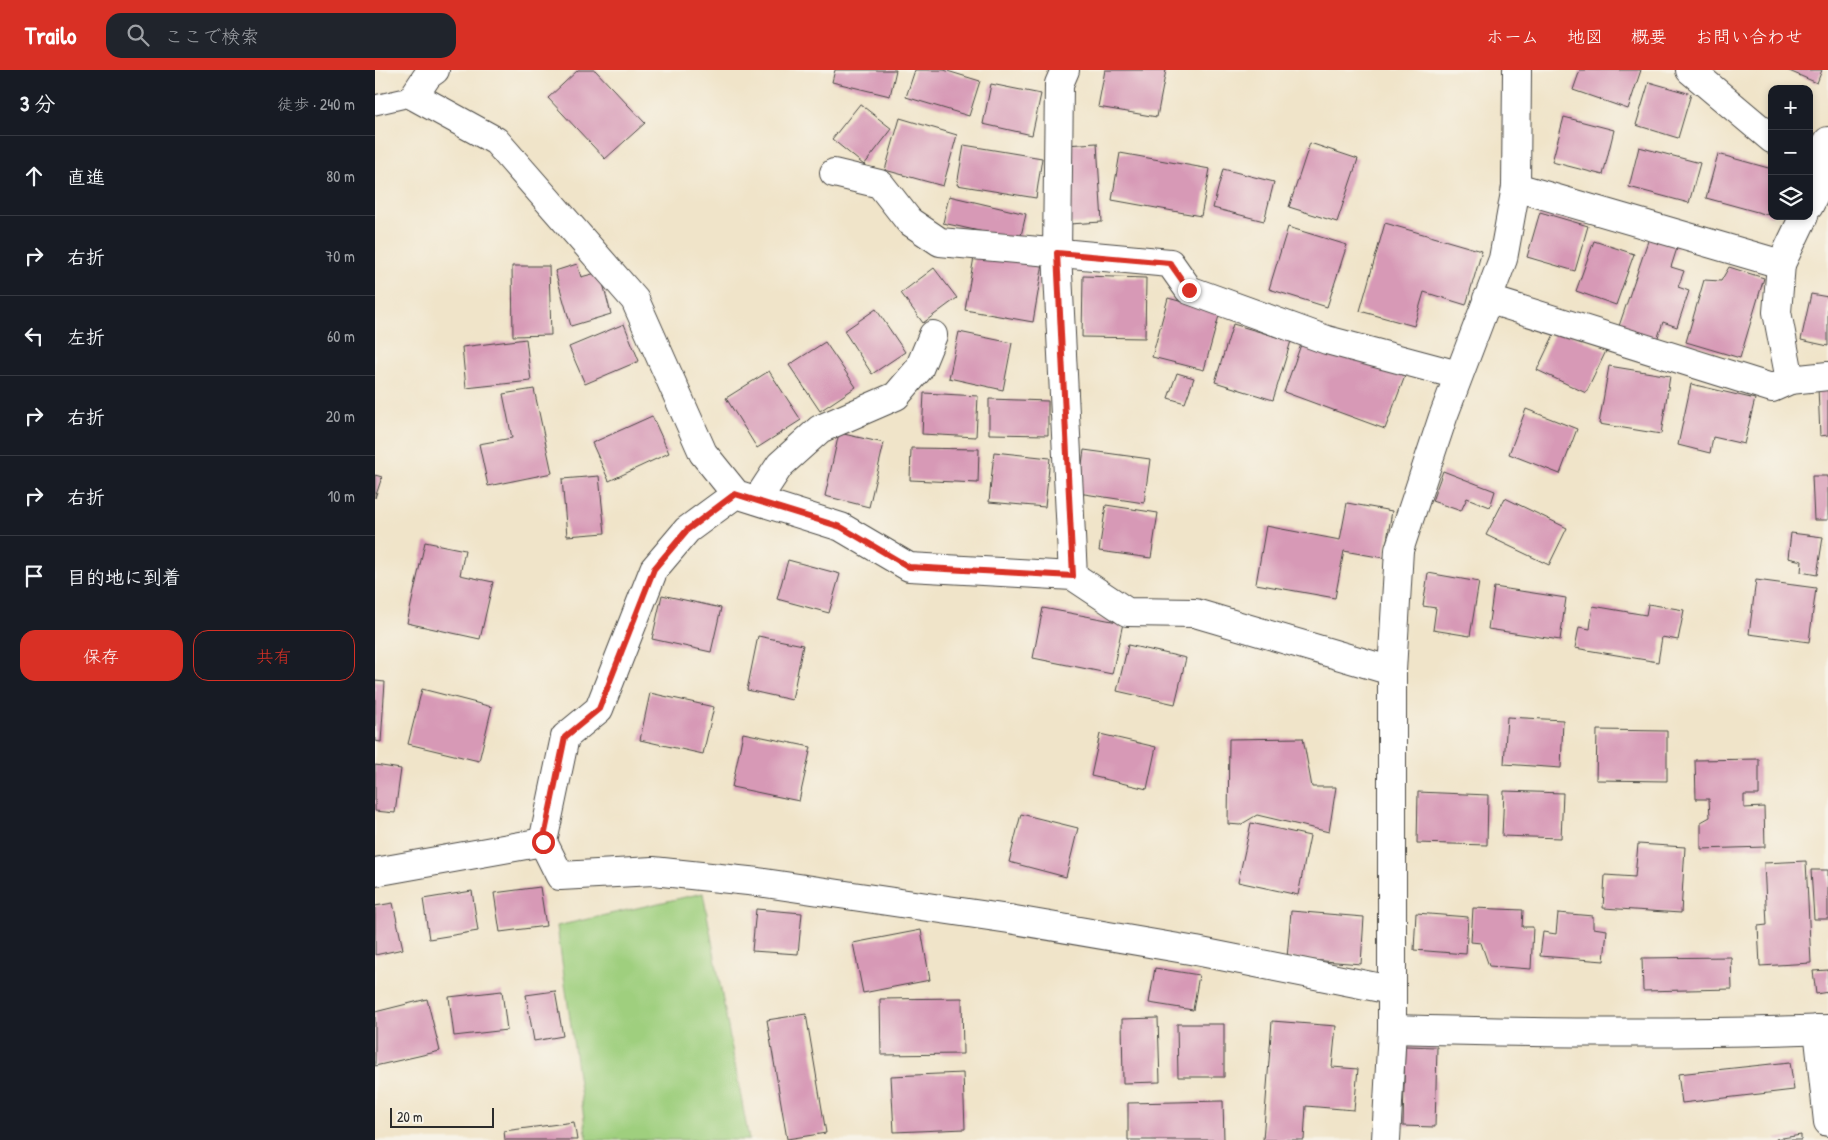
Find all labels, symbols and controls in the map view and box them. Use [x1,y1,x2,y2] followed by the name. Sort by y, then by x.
[106,13,456,58] search box
[25,19,76,51] text: Trailo
[124,21,152,49] icon: search
[164,23,259,49] text: ここで検索
[1486,24,1539,49] text: ホーム
[1567,24,1603,49] text: 地図
[1631,24,1667,49] text: 概要
[1695,24,1803,49] text: お問い合わせ
[1768,85,1813,220] map controls
[1768,85,1813,130] button: +
[20,89,55,118] text: 3 分
[277,93,355,115] text: 徒歩 · 240 m
[1768,130,1813,175] button: −
[20,162,48,190] icon: ahead
[67,164,105,190] text: 直進
[326,165,355,187] text: 80 m
[1768,175,1813,220] button: layers
[20,242,48,270] icon: right
[67,244,105,270] text: 右折
[325,245,355,267] text: 70 m
[1178,279,1201,302] route end
[20,322,48,350] icon: left
[67,324,105,350] text: 左折
[327,325,355,347] text: 60 m
[20,402,48,430] icon: right
[67,404,105,430] text: 右折
[326,405,355,427] text: 20 m
[20,482,48,510] icon: right
[67,484,105,510] text: 右折
[327,485,355,507] text: 10 m
[20,562,48,590] icon: arrive
[67,564,181,590] text: 目的地に到着
[20,630,183,681] button: 保存
[193,630,355,681] button: 共有
[532,831,555,854] route start
[390,1105,494,1128] scale bar
[397,1107,423,1126] text: 20 m

